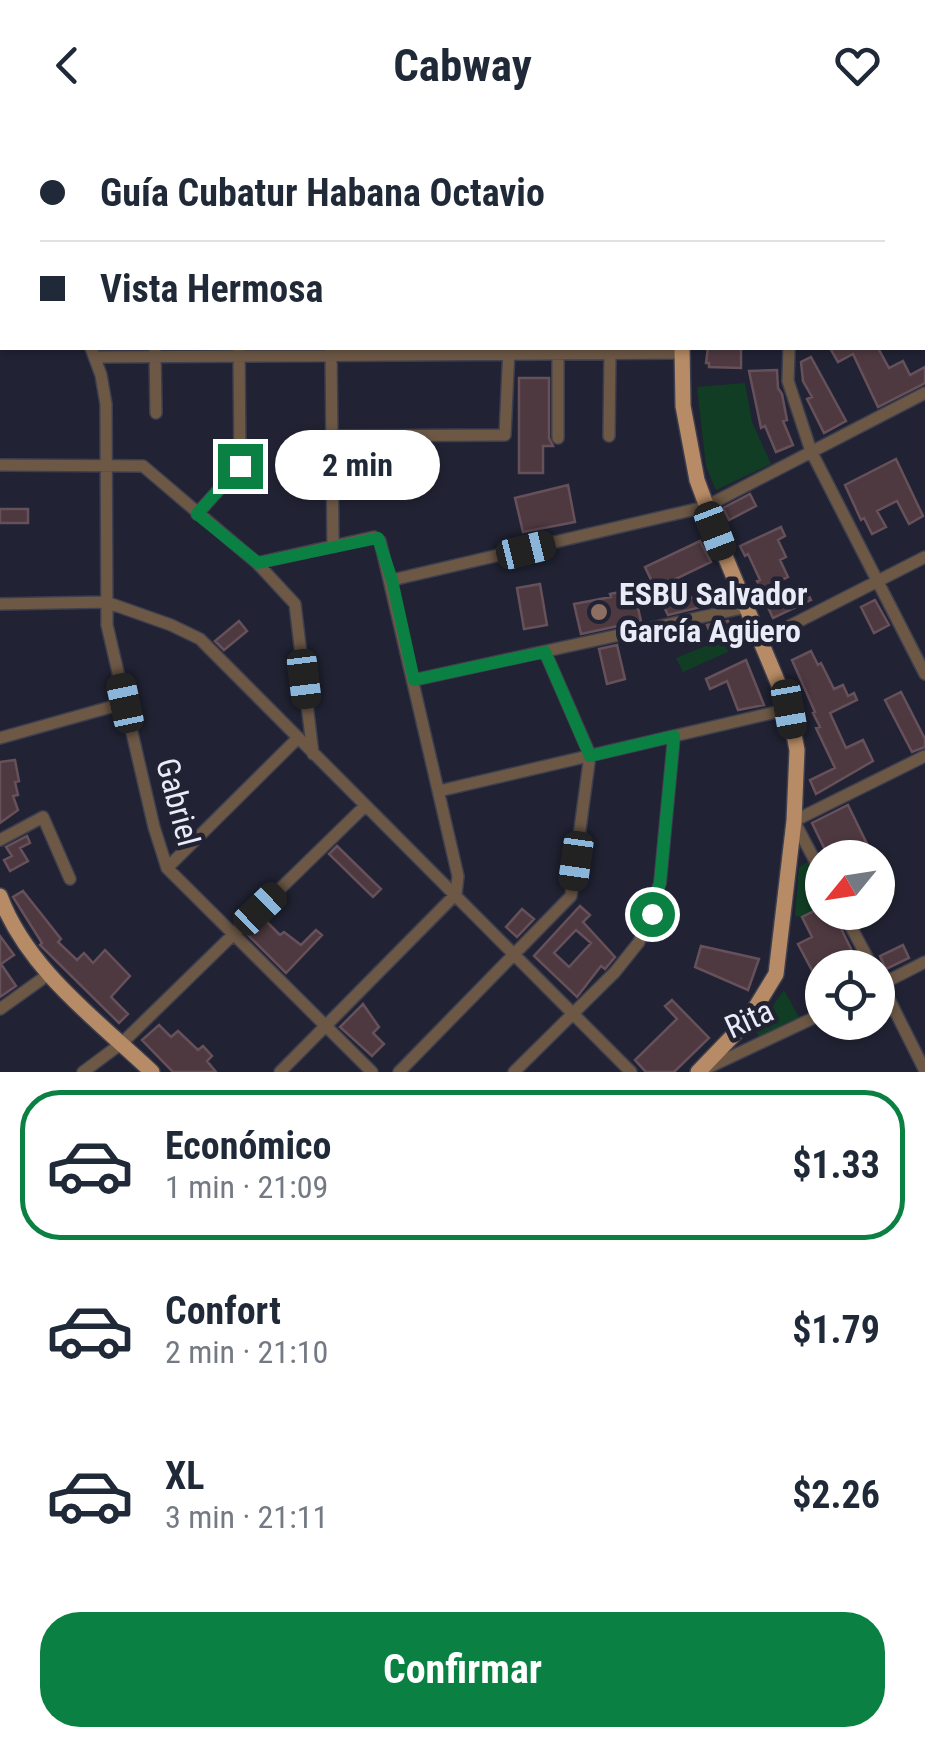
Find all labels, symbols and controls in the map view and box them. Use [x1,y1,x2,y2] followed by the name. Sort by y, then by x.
[40,38,95,93] icon: back
[830,38,885,93] icon: heart
[393,39,532,92] text: Cabway
[100,171,545,215] text: Guía Cubatur Habana Octavio
[100,267,323,311] text: Vista Hermosa
[275,431,440,501] callout: 2 min
[218,444,263,489] route end
[322,446,393,484] text: 2 min
[690,498,740,564] car
[493,528,559,572] car
[619,575,808,650] place label: ESBU Salvador García Agüero
[588,601,610,623] marker: ESBU Salvador García Agüero
[285,647,323,711] car
[104,671,146,735] car
[769,677,809,741] car
[148,754,208,850] street label: Gabriel
[557,829,595,893] car
[805,840,895,930] north arrow
[805,840,895,1040] map controls
[228,877,292,941] car
[630,892,675,937] route start
[805,950,895,1040] button: locate
[719,991,779,1047] street label: Rita
[45,1120,135,1210] icon: car
[165,1124,331,1168] text: Económico
[792,1143,880,1187] text: $1.33
[165,1168,328,1206] text: 1 min · 21:09
[45,1285,135,1375] icon: car
[165,1289,281,1333] text: Confort
[792,1308,880,1352] text: $1.79
[165,1333,328,1371] text: 2 min · 21:10
[45,1450,135,1540] icon: car
[165,1454,204,1498] text: XL
[792,1473,880,1517] text: $2.26
[165,1498,328,1536] text: 3 min · 21:11
[40,1612,885,1727] button: Confirmar

